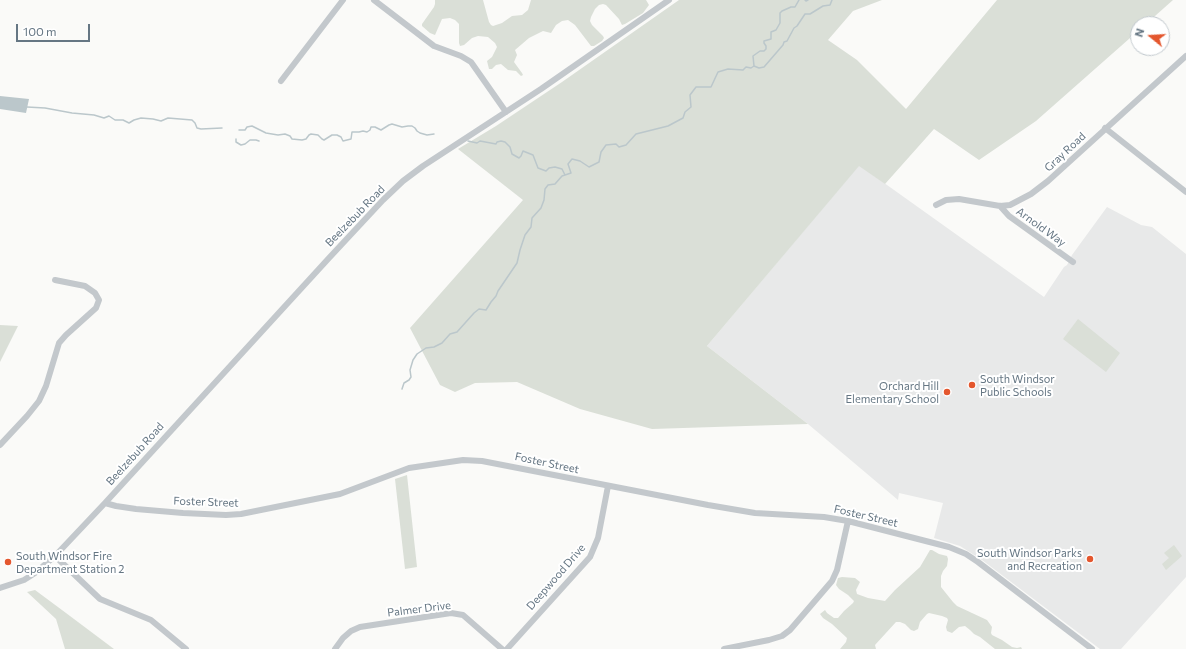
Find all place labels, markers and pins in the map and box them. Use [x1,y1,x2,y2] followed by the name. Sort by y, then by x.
[980,372,1055,398] place label: South Windsor Public Schools
[846,379,939,405] place label: Orchard Hill Elementary School
[967,380,977,390] marker: South Windsor Public Schools
[942,387,952,397] marker: Orchard Hill Elementary School
[977,546,1082,572] place label: South Windsor Parks and Recreation
[16,549,124,575] place label: South Windsor Fire Department Station 2
[1085,554,1095,564] marker: South Windsor Parks and Recreation
[3,557,13,567] marker: South Windsor Fire Department Station 2

